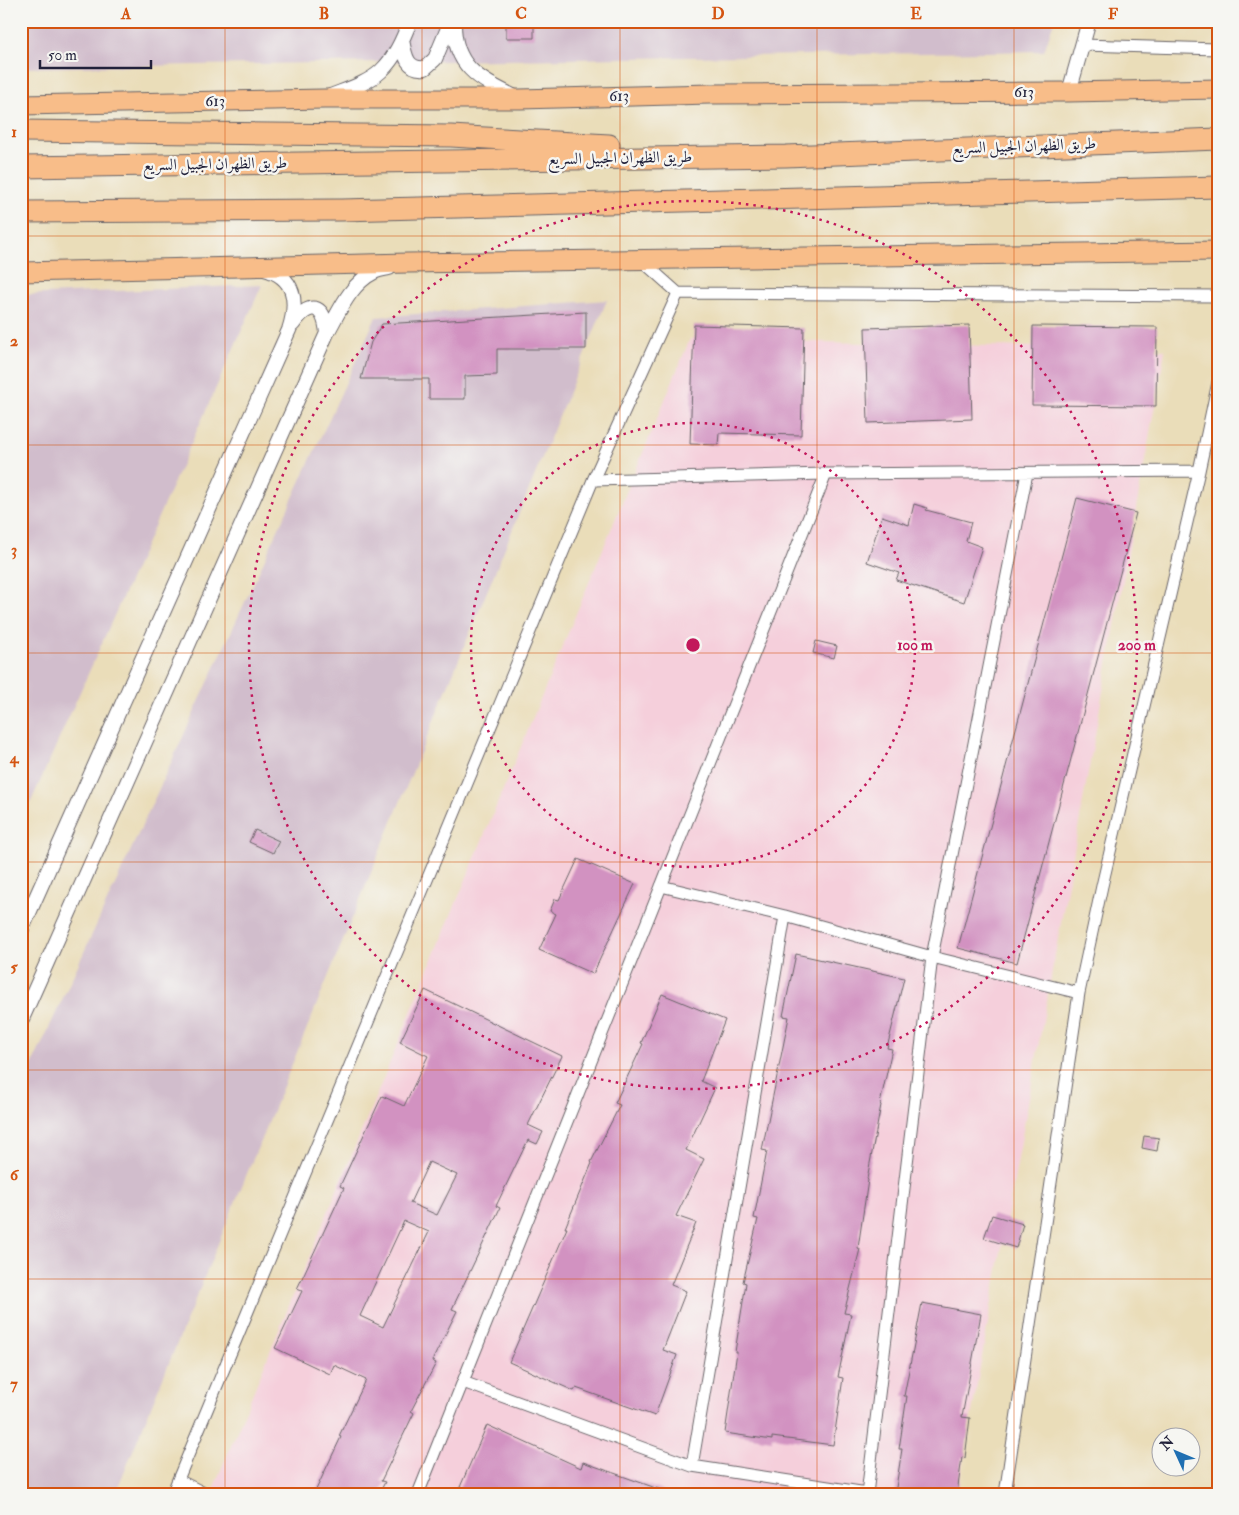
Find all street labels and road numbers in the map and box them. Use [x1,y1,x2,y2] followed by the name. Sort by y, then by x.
[1014,82,1034,102] street label: 613
[609,86,629,106] street label: 613
[205,91,225,111] street label: 613
[951,133,1097,164] street label: طريق الظهران الجبيل السريع
[548,147,693,174] street label: طريق الظهران الجبيل السريع
[143,153,288,180] street label: طريق الظهران الجبيل السريع

